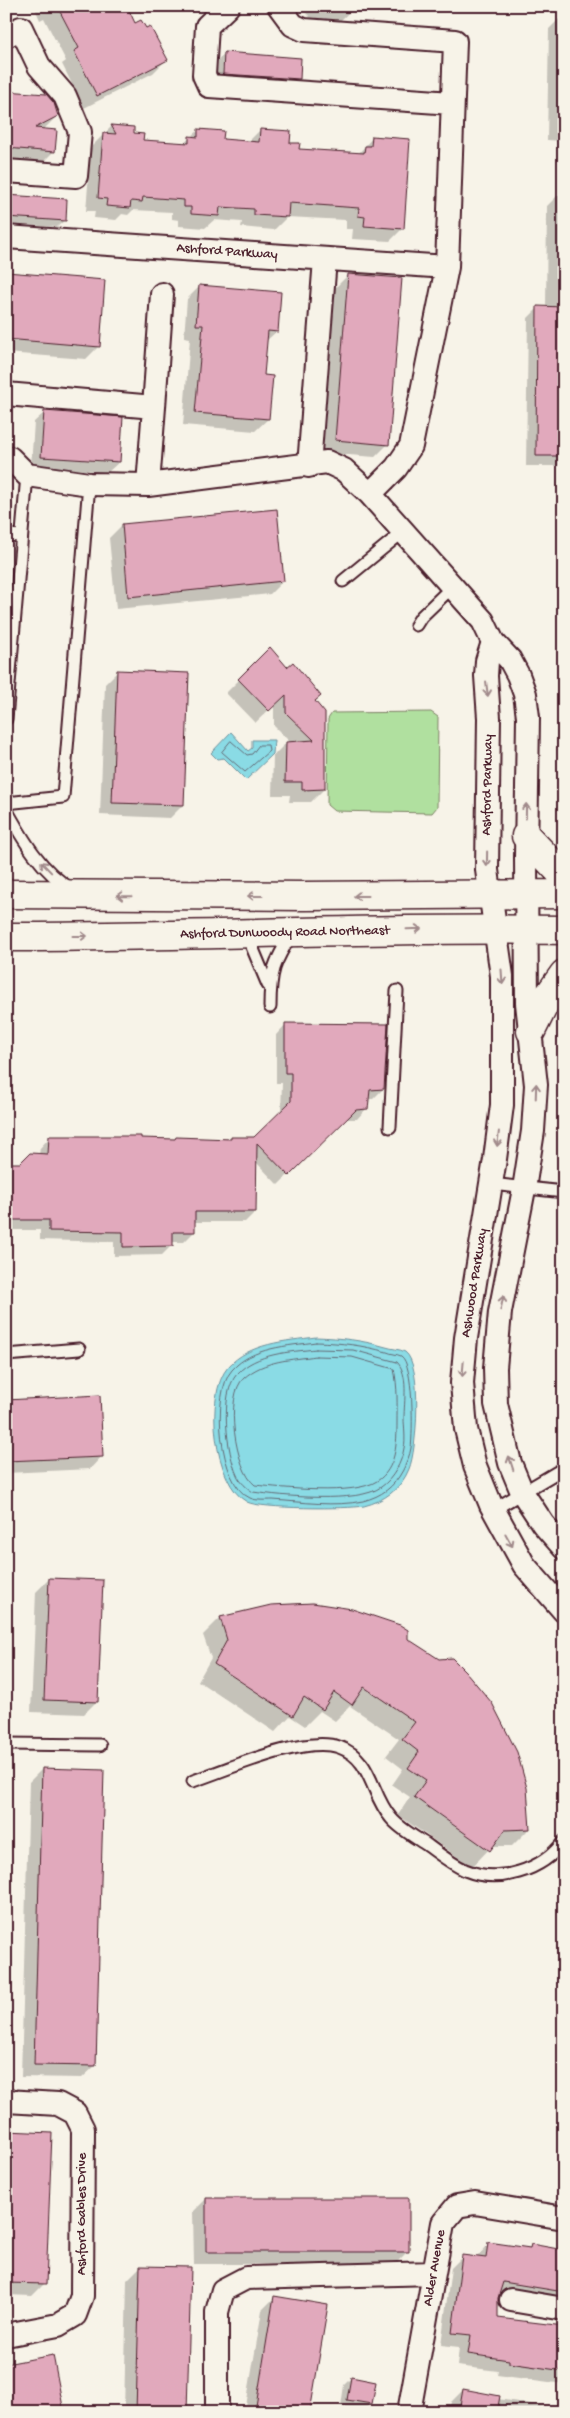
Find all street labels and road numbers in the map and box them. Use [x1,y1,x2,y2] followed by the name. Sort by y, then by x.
[176,240,278,264] street label: Ashford Parkway
[479,734,497,836] street label: Ashford Parkway
[180,923,391,943] street label: Ashford Dunwoody Road Northeast
[458,1227,492,1339] street label: Ashwood Parkway
[74,2152,91,2275] street label: Ashford Gables Drive
[420,2228,450,2307] street label: Alder Avenue

